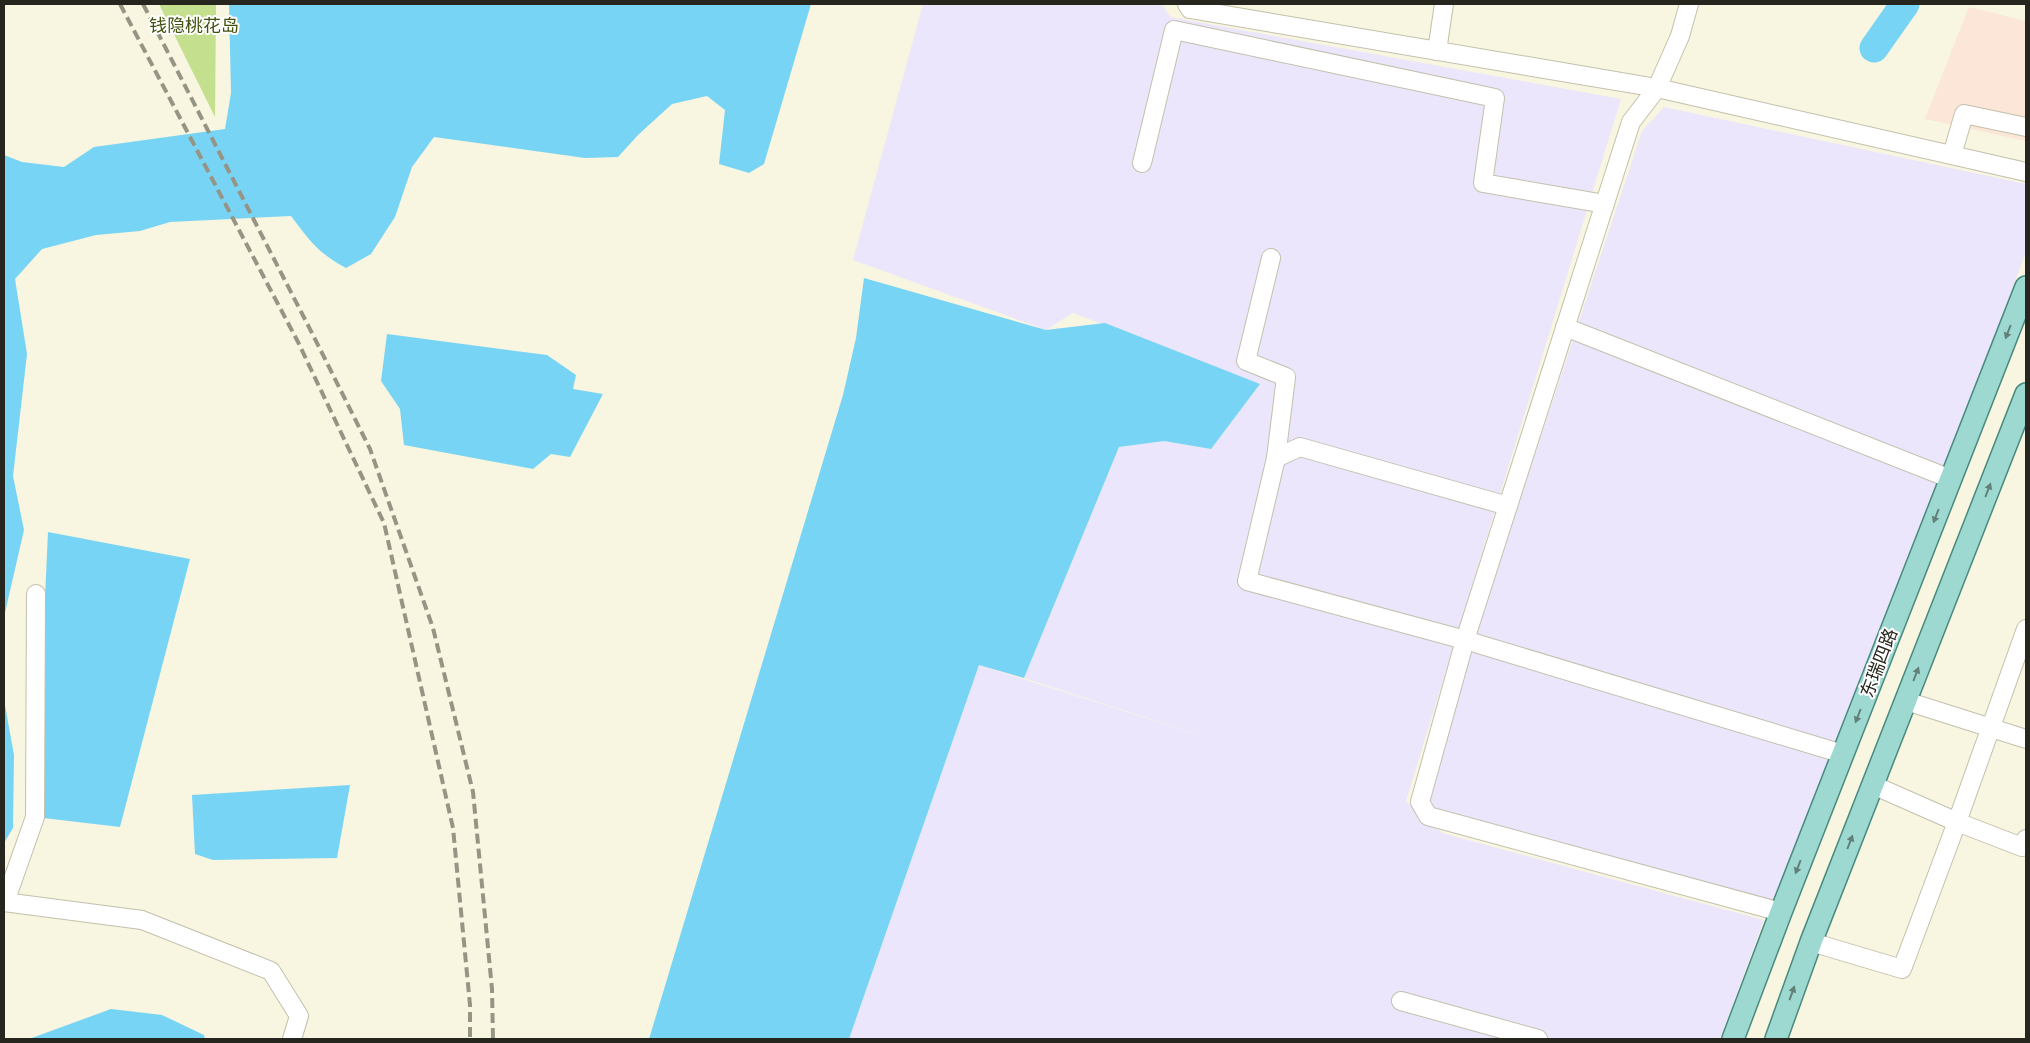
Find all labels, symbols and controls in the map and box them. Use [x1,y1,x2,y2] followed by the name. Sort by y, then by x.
[149,14,239,36] park label: 钱隐桃花岛
[2004,325,2012,339] one-way arrow
[1985,483,1993,497] one-way arrow
[1932,509,1940,524] one-way arrow
[1855,625,1901,700] street label: 东瑞四路
[1912,666,1920,681] one-way arrow
[1853,709,1861,723] one-way arrow
[1847,834,1855,849] one-way arrow
[1794,860,1801,875] one-way arrow
[1789,986,1796,1001] one-way arrow

